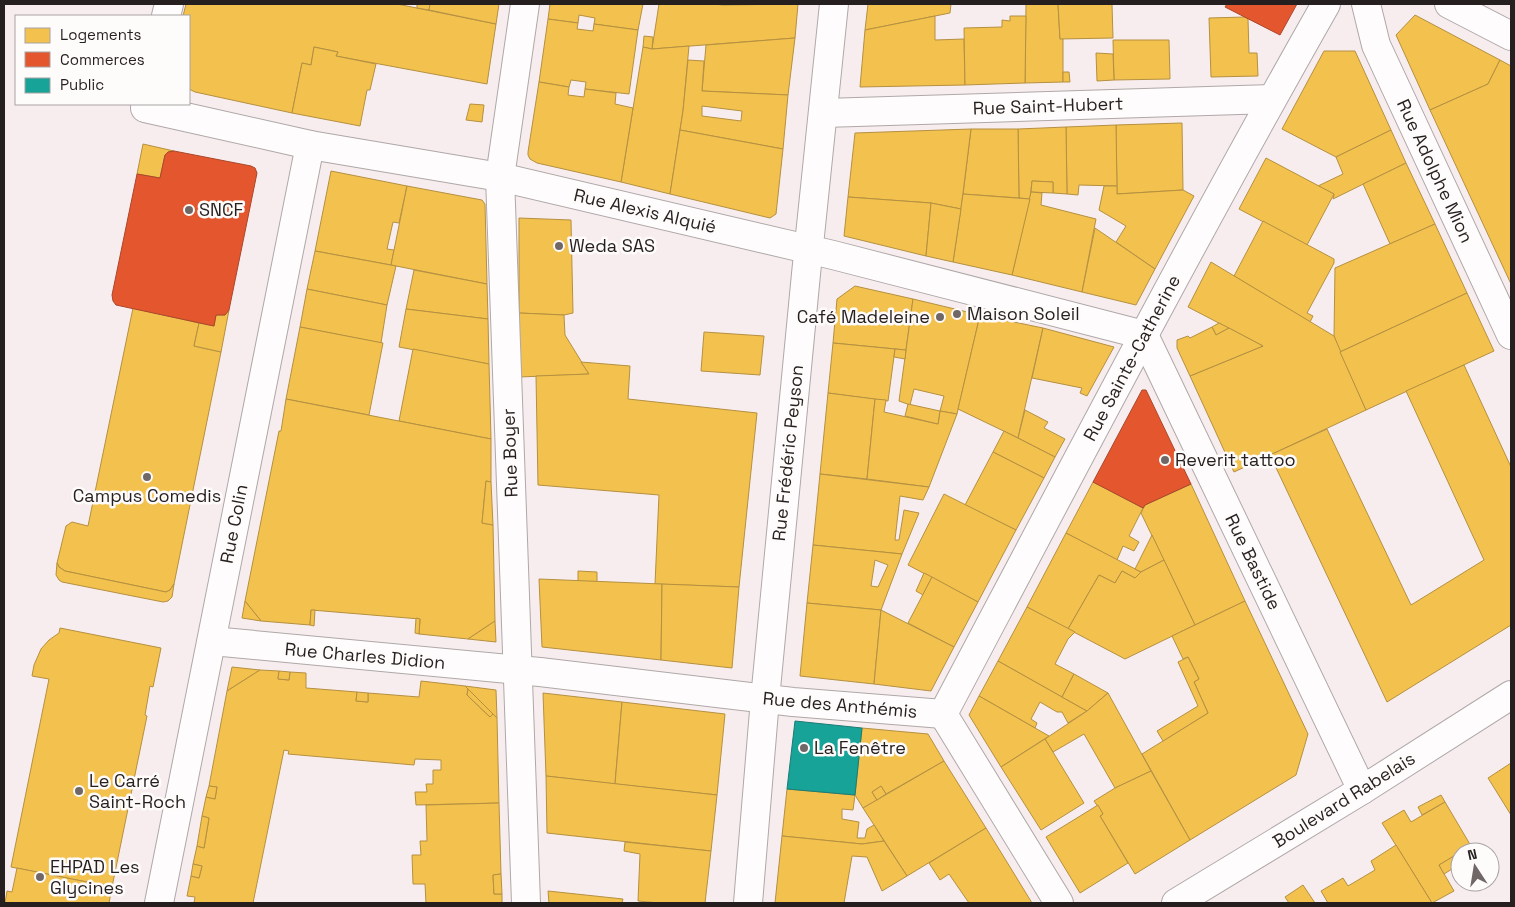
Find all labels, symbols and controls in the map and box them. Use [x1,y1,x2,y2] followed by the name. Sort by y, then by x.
[15,15,190,105] legend
[60,25,142,44] text: Logements
[60,50,145,69] text: Commerces
[60,75,104,94] text: Public
[972,91,1124,120] street label: Rue Saint-Hubert
[1392,95,1479,246] street label: Rue Adolphe Mion
[572,183,719,238] street label: Rue Alexis Alquié
[199,198,244,221] place label: SNCF
[183,204,195,216] marker: SNCF
[569,234,655,257] place label: Weda SAS
[553,240,565,252] marker: Weda SAS
[1078,271,1185,445] street label: Rue Sainte-Catherine
[967,302,1080,325] place label: Maison Soleil
[797,305,930,328] place label: Café Madeleine
[951,308,963,320] marker: Maison Soleil
[934,311,946,323] marker: Café Madeleine
[767,364,808,542] street label: Rue Frédéric Peyson
[496,408,523,498] street label: Rue Boyer
[1175,448,1296,471] place label: Reverit tattoo
[1159,454,1171,466] marker: Reverit tattoo
[141,471,153,483] marker: Campus Comedis
[215,482,252,565] street label: Rue Colin
[73,484,221,507] place label: Campus Comedis
[1220,510,1287,614] street label: Rue Bastide
[284,637,446,674] street label: Rue Charles Didion
[762,686,918,723] street label: Rue des Anthémis
[814,736,906,759] place label: La Fenêtre
[798,742,810,754] marker: La Fenêtre
[1268,746,1419,853] street label: Boulevard Rabelais
[89,769,186,813] place label: Le Carré Saint-Roch
[73,785,85,797] marker: Le Carré Saint-Roch
[1450,842,1500,892] north arrow
[1466,845,1479,864] text: N
[50,855,140,899] place label: EHPAD Les Glycines
[34,871,46,883] marker: EHPAD Les Glycines

